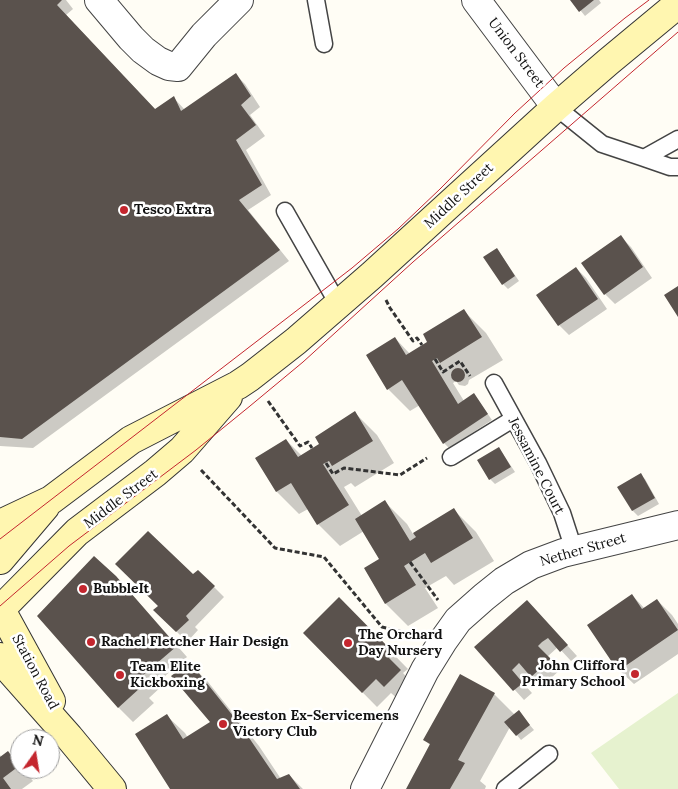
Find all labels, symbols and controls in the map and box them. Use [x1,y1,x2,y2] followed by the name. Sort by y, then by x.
[484,15,548,91] street label: Union Street
[421,160,497,232] street label: Middle Street
[134,202,212,218] place label: Tesco Extra
[118,204,130,216] marker: Tesco Extra
[504,415,568,517] street label: Jessamine Court
[81,466,161,532] street label: Middle Street
[538,530,628,570] street label: Nether Street
[93,581,149,597] place label: BubbleIt
[77,583,89,595] marker: BubbleIt
[358,627,443,660] place label: The Orchard Day Nursery
[8,632,62,712] street label: Station Road
[101,634,289,650] place label: Rachel Fletcher Hair Design
[85,636,97,648] marker: Rachel Fletcher Hair Design
[342,637,354,649] marker: The Orchard Day Nursery
[522,658,625,690] place label: John Clifford Primary School
[130,659,205,692] place label: Team Elite Kickboxing
[629,668,641,680] marker: John Clifford Primary School
[114,669,126,681] marker: Team Elite Kickboxing
[233,708,399,740] place label: Beeston Ex-Servicemens Victory Club
[217,718,229,730] marker: Beeston Ex-Servicemens Victory Club
[10,729,60,779] north arrow
[31,730,45,750] text: N

